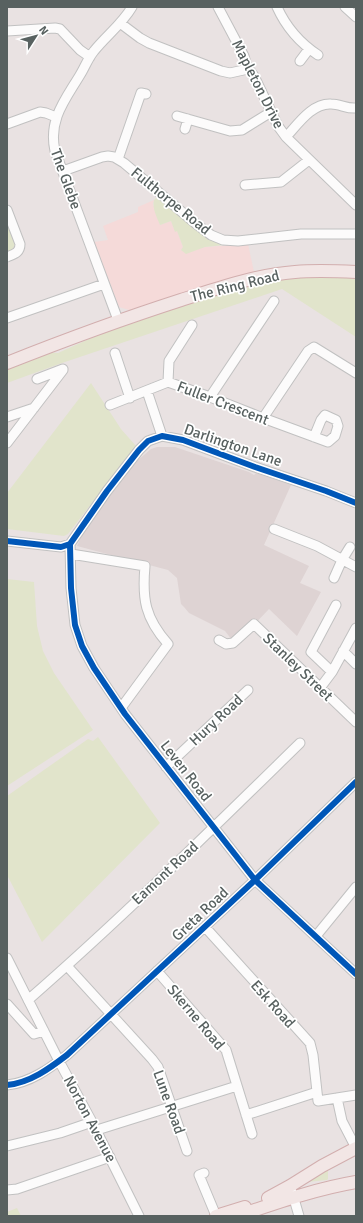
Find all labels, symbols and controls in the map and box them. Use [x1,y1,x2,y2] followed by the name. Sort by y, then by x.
[16,16,56,56] north arrow
[36,23,51,37] text: N
[228,37,288,131] street label: Mapleton Drive
[47,146,85,212] street label: The Glebe
[127,163,215,239] street label: Fulthorpe Road
[189,266,281,306] street label: The Ring Road
[175,377,271,429] street label: Fuller Crescent
[182,420,284,470] street label: Darlington Lane
[259,629,337,705] street label: Stanley Street
[185,691,247,749] street label: Hury Road
[157,737,215,805] street label: Leven Road
[128,838,202,908] street label: Eamont Road
[168,883,232,945] street label: Greta Road
[247,976,299,1032] street label: Esk Road
[163,981,229,1053] street label: Skerne Road
[149,1068,189,1136] street label: Lune Road
[60,1073,120,1165] street label: Norton Avenue

